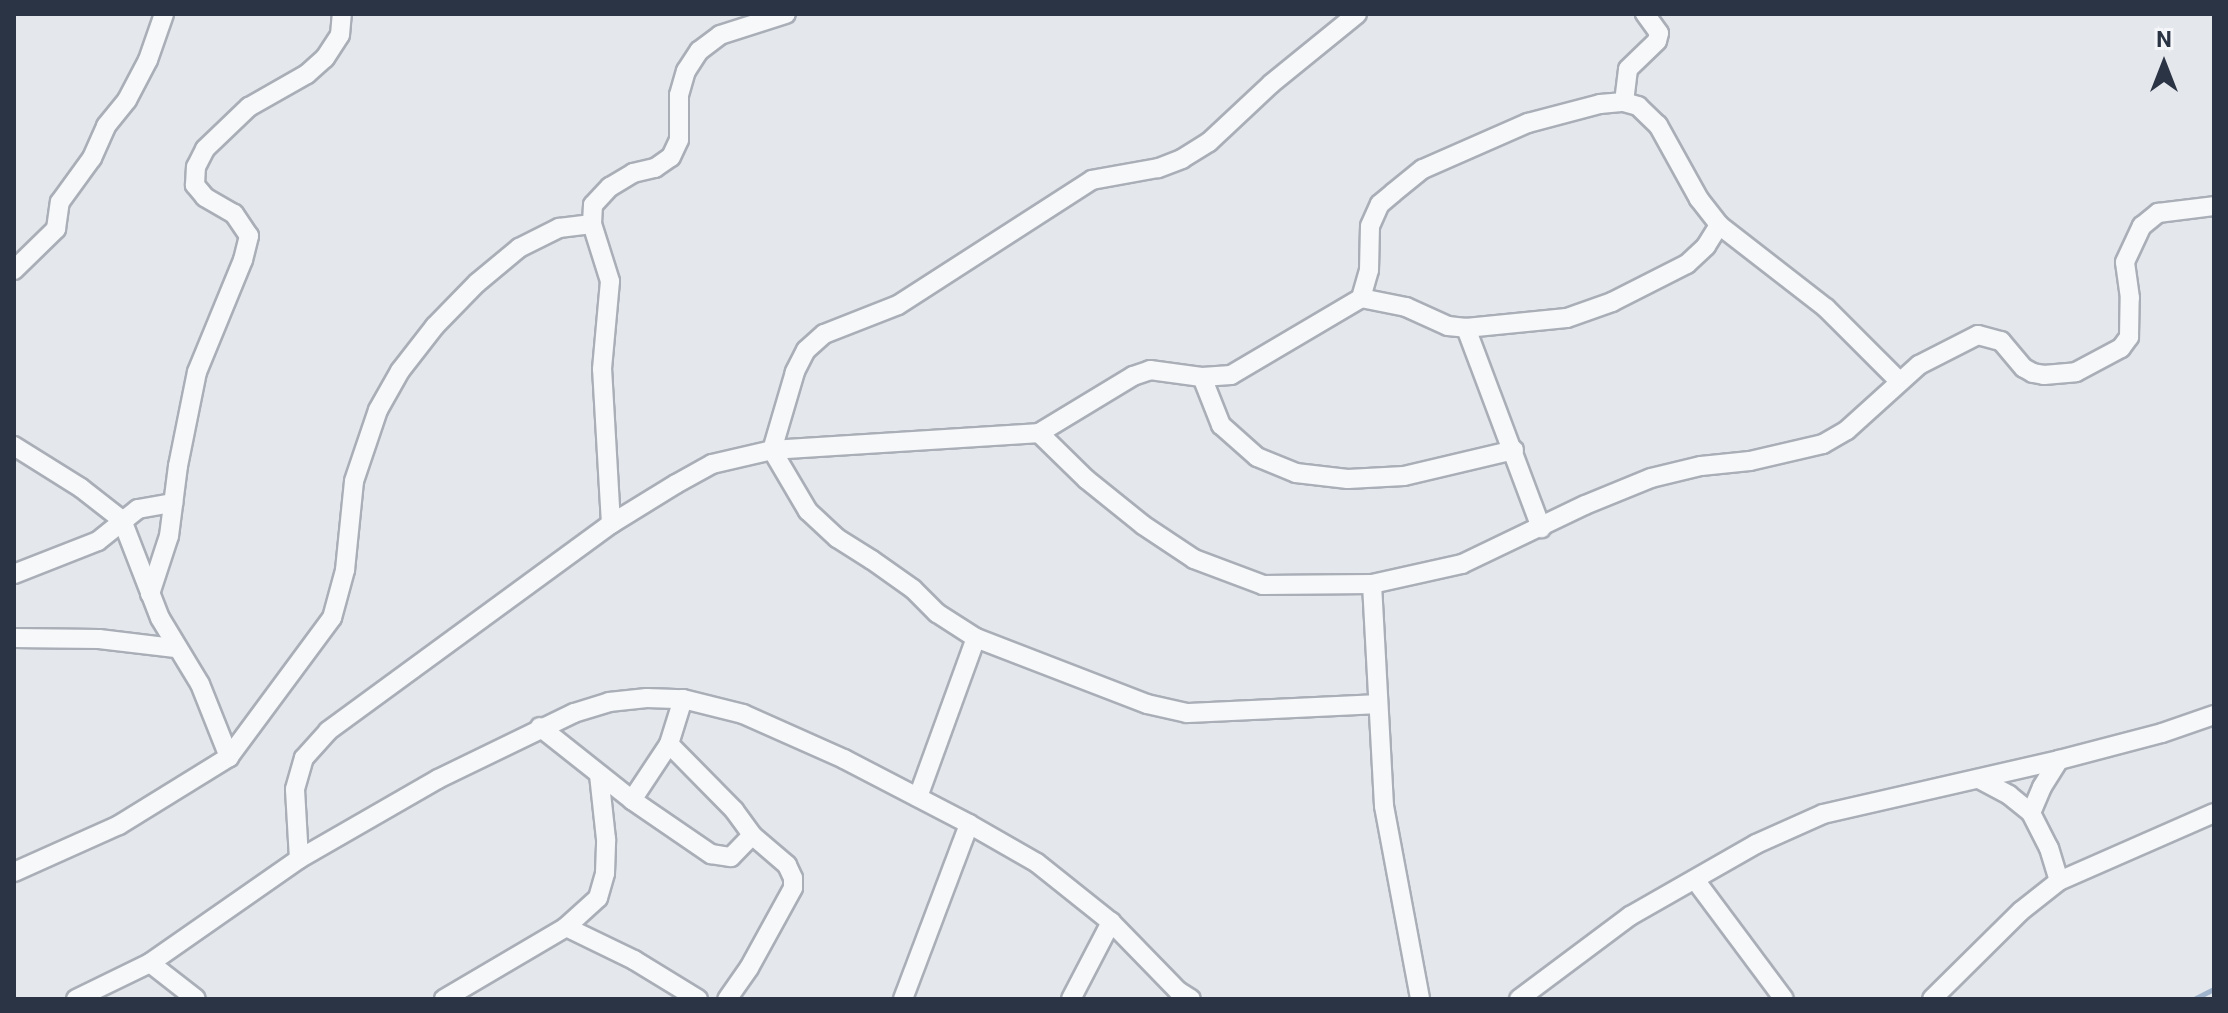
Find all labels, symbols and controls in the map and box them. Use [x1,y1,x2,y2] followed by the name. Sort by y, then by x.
[2124,24,2204,104] north arrow
[2156,27,2172,52] text: N

